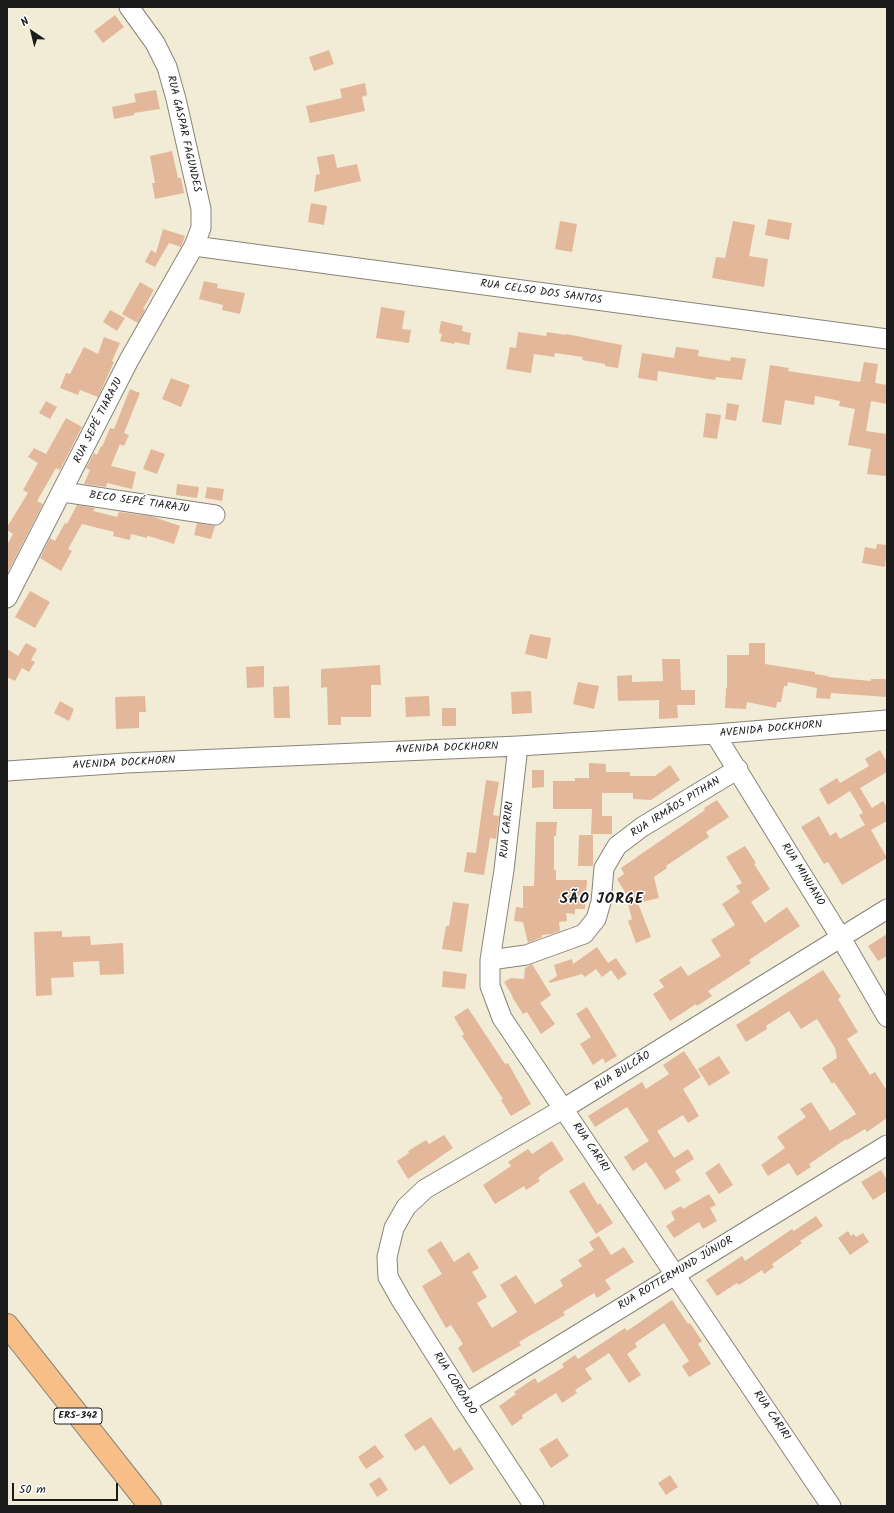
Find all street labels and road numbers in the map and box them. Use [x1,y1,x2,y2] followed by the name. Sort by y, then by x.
[163,74,203,194] street label: RUA GASPAR FAGUNDES
[479,278,603,308] street label: RUA CELSO DOS SANTOS
[72,376,126,466] street label: RUA SEPÉ TIARAJU
[88,489,190,517] street label: BECO SEPÉ TIARAJU
[719,719,823,741] street label: AVENIDA DOCKHORN
[395,741,499,757] street label: AVENIDA DOCKHORN
[72,755,176,773] street label: AVENIDA DOCKHORN
[629,775,723,841] street label: RUA IRMÃOS PITHAN
[498,801,518,859] street label: RUA CARIRI
[778,841,826,909] street label: RUA MINUANO
[592,1050,654,1094] street label: RUA BULCÃO
[569,1121,611,1175] street label: RUA CARIRI
[616,1234,736,1314] street label: RUA ROTTERMUND JÚNIOR
[430,1350,478,1418] street label: RUA COROADO
[750,1389,792,1443] street label: RUA CARIRI
[54,1408,102,1424] road number: ERS-342

